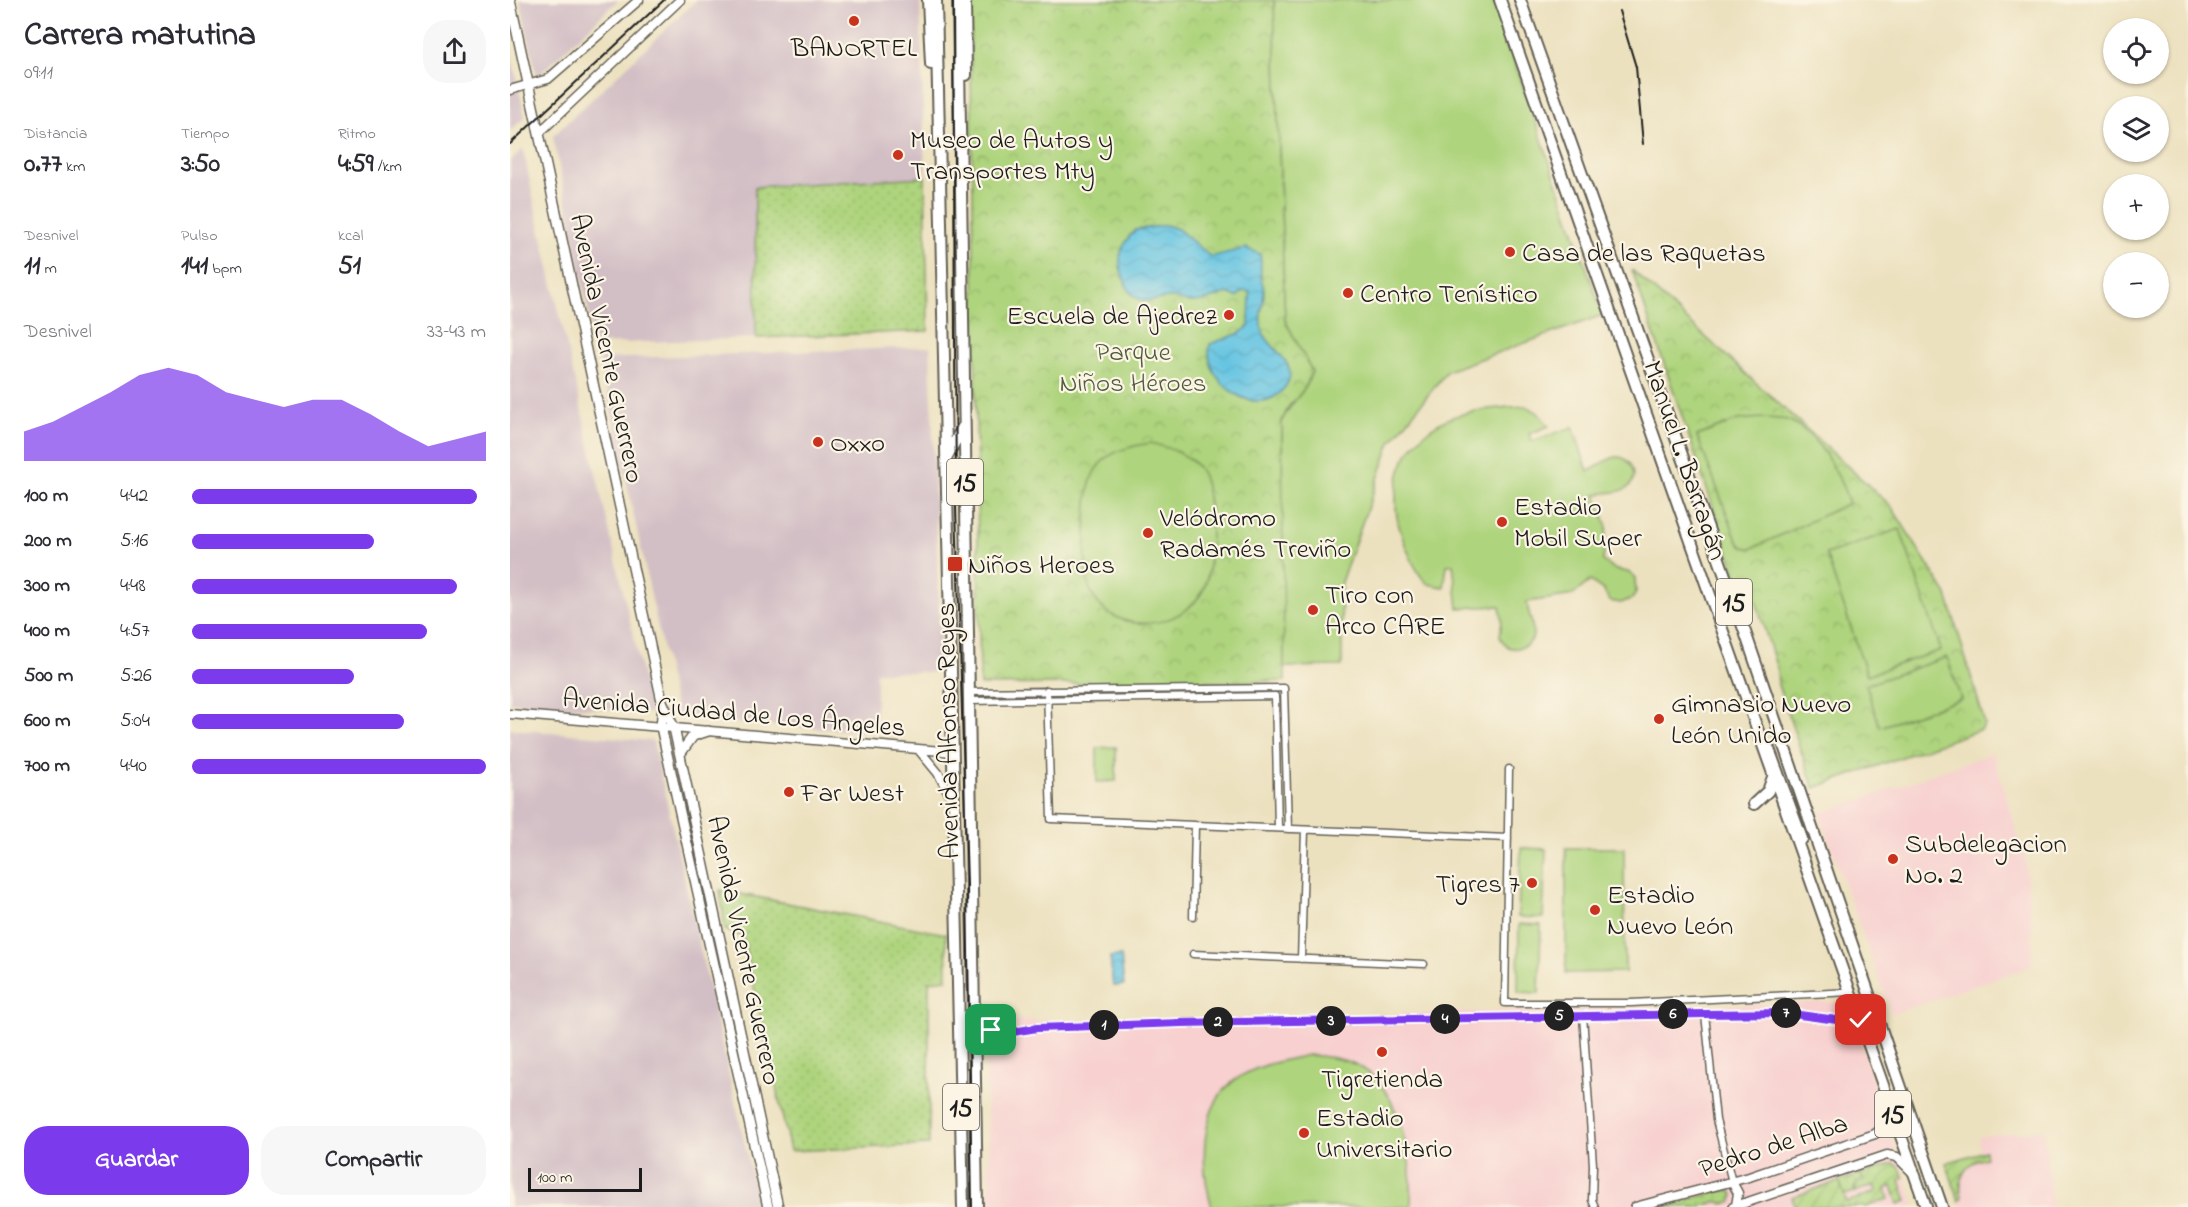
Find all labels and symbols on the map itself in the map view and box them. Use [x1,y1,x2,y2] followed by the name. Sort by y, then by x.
[847,14,861,28] marker: BANORTEL
[790,30,917,69] place label: BANORTEL
[910,122,1113,192] place label: Museo de Autos y Transportes Mty
[891,148,905,162] marker: Museo de Autos y Transportes Mty
[558,210,653,487] street label: Avenida Vicente Guerrero
[1522,235,1766,274] place label: Casa de las Raquetas
[1503,245,1517,259] marker: Casa de las Raquetas
[1360,276,1538,315] place label: Centro Tenístico
[1341,286,1355,300] marker: Centro Tenístico
[1006,298,1218,337] place label: Escuela de Ajedrez
[1222,308,1236,322] marker: Escuela de Ajedrez
[1060,334,1206,404] park label: Parque Niños Héroes
[1631,356,1736,566] street label: Manuel L. Barragán
[830,425,885,464] place label: Oxxo
[811,435,825,449] marker: Oxxo
[947,459,983,505] road number: 15
[1514,489,1643,559] place label: Estadio Mobil Super
[1159,500,1351,570] place label: Velódromo Radamés Treviño
[1495,515,1509,529] marker: Estadio Mobil Super
[1141,526,1155,540] marker: Velódromo Radamés Treviño
[968,547,1115,586] place label: Niños Heroes
[946,555,964,573] marker: Niños Heroes
[1325,577,1446,647] place label: Tiro con Arco CARE
[1716,579,1752,625] road number: 15
[928,602,971,860] street label: Avenida Alfonso Reyes
[1306,603,1320,617] marker: Tiro con Arco CARE
[561,680,907,749] street label: Avenida Ciudad de Los Ángeles
[1671,686,1851,756] place label: Gimnasio Nuevo León Unido
[1652,712,1666,726] marker: Gimnasio Nuevo León Unido
[800,775,904,814] place label: Far West
[782,785,796,799] marker: Far West
[695,812,790,1089] street label: Avenida Vicente Guerrero
[1905,826,2067,896] place label: Subdelegacion No. 2
[1886,852,1900,866] marker: Subdelegacion No. 2
[1435,866,1520,905] place label: Tigres 7
[1525,876,1539,890] marker: Tigres 7
[1607,877,1733,947] place label: Estadio Nuevo León
[1588,903,1602,917] marker: Estadio Nuevo León
[1835,994,1886,1045] pin
[1771,998,1801,1028] pin: 7
[1658,999,1688,1029] pin: 6
[1544,1001,1574,1031] pin: 5
[965,1004,1016,1055] pin
[1430,1004,1460,1034] pin: 4
[1316,1006,1346,1036] pin: 3
[1203,1007,1233,1037] pin: 2
[1089,1010,1119,1040] pin: 1
[1375,1045,1389,1059] marker: Tigretienda
[1321,1061,1443,1100] place label: Tigretienda
[943,1084,979,1130] road number: 15
[1875,1091,1911,1137] road number: 15
[1316,1100,1452,1170] place label: Estadio Universitario
[1694,1105,1853,1190] street label: Pedro de Alba
[1297,1126,1311,1140] marker: Estadio Universitario
[528,1165,642,1192] scale bar

